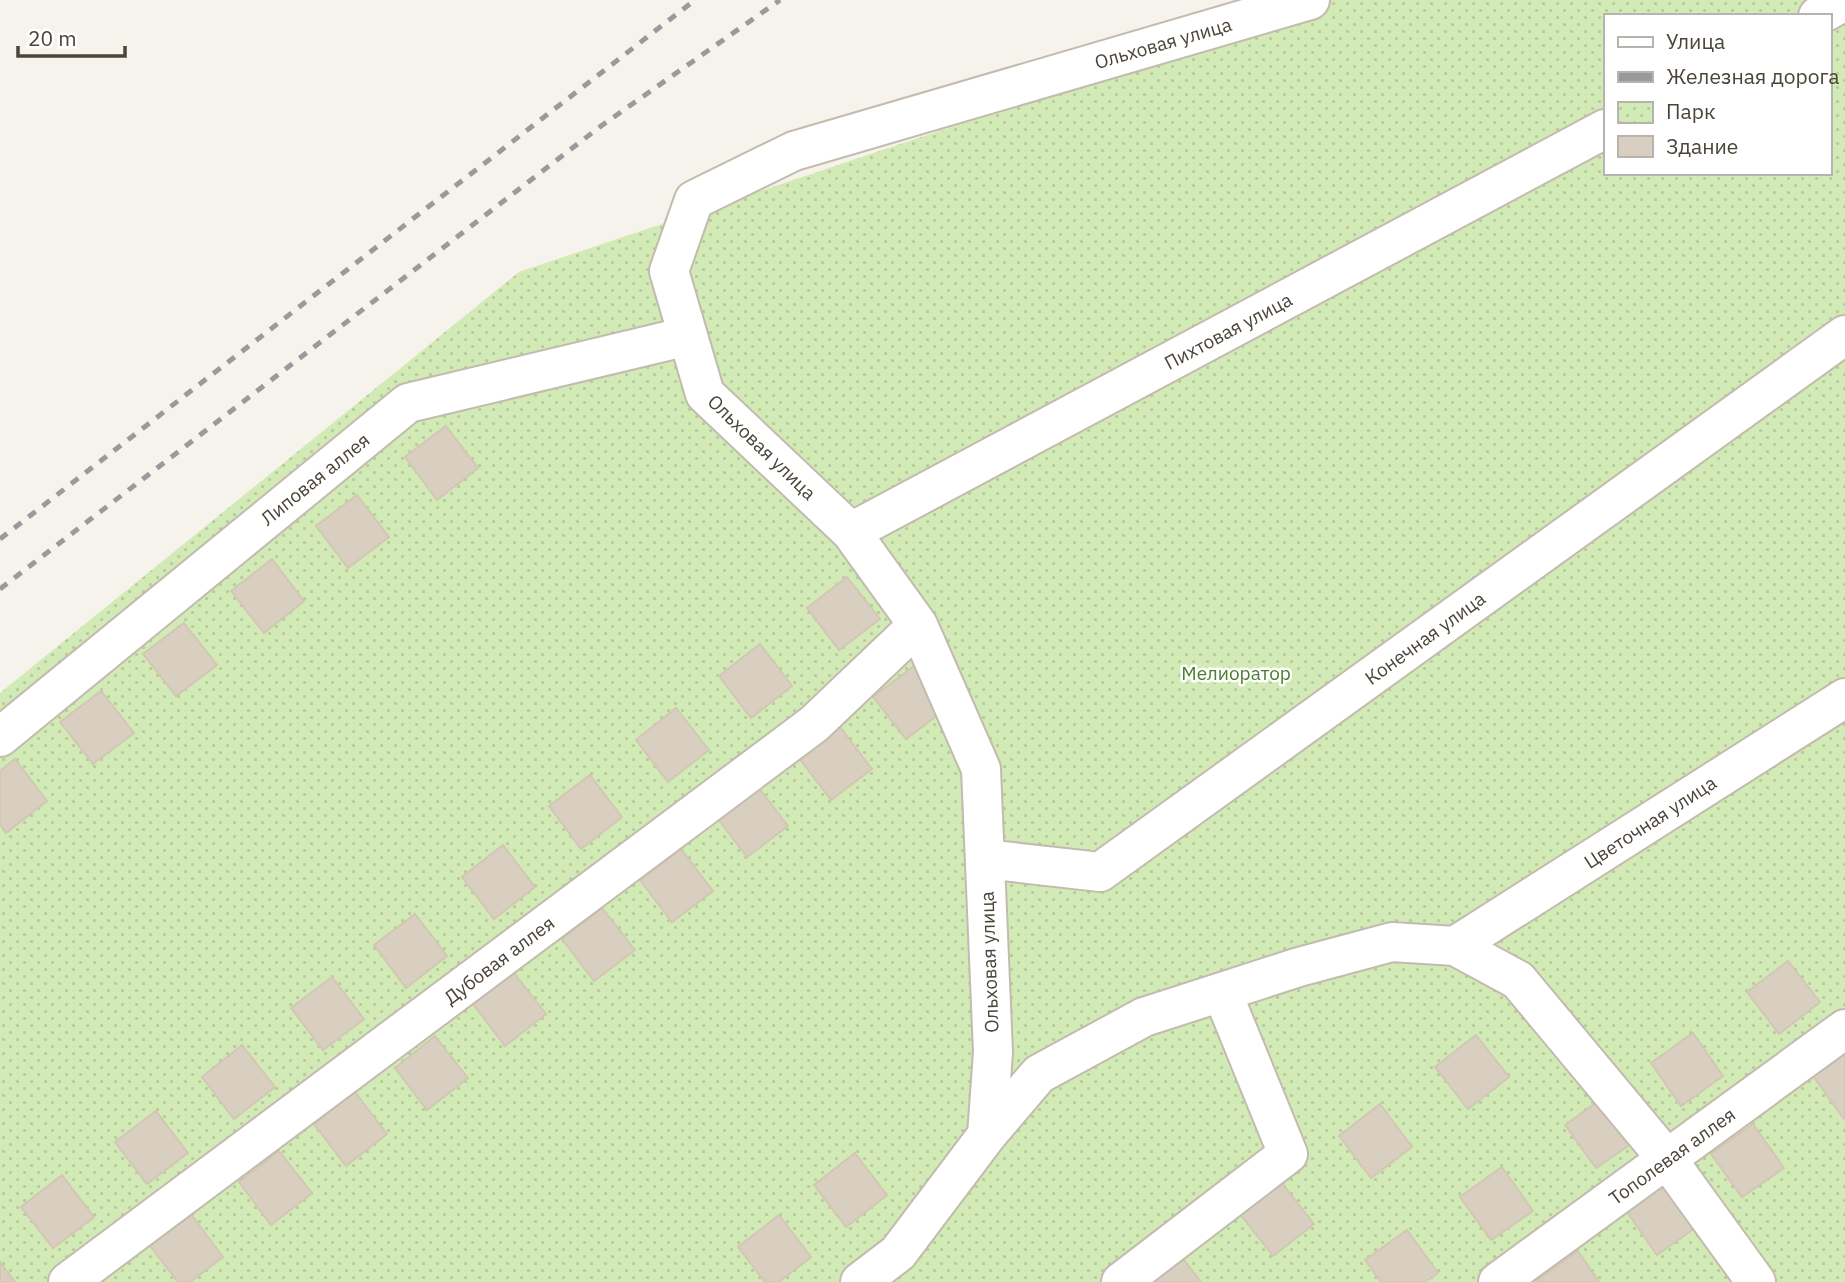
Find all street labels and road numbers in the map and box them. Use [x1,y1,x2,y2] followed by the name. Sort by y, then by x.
[1092,12,1234,74] street label: Ольховая улица
[1160,287,1296,375] street label: Пихтовая улица
[703,389,821,505] street label: Ольховая улица
[256,428,374,530] street label: Липовая аллея
[1360,586,1490,690] street label: Конечная улица
[1579,770,1721,874] street label: Цветочная улица
[975,891,1003,1033] street label: Ольховая улица
[439,911,559,1009] street label: Дубовая аллея
[1604,1102,1740,1210] street label: Тополевая аллея

